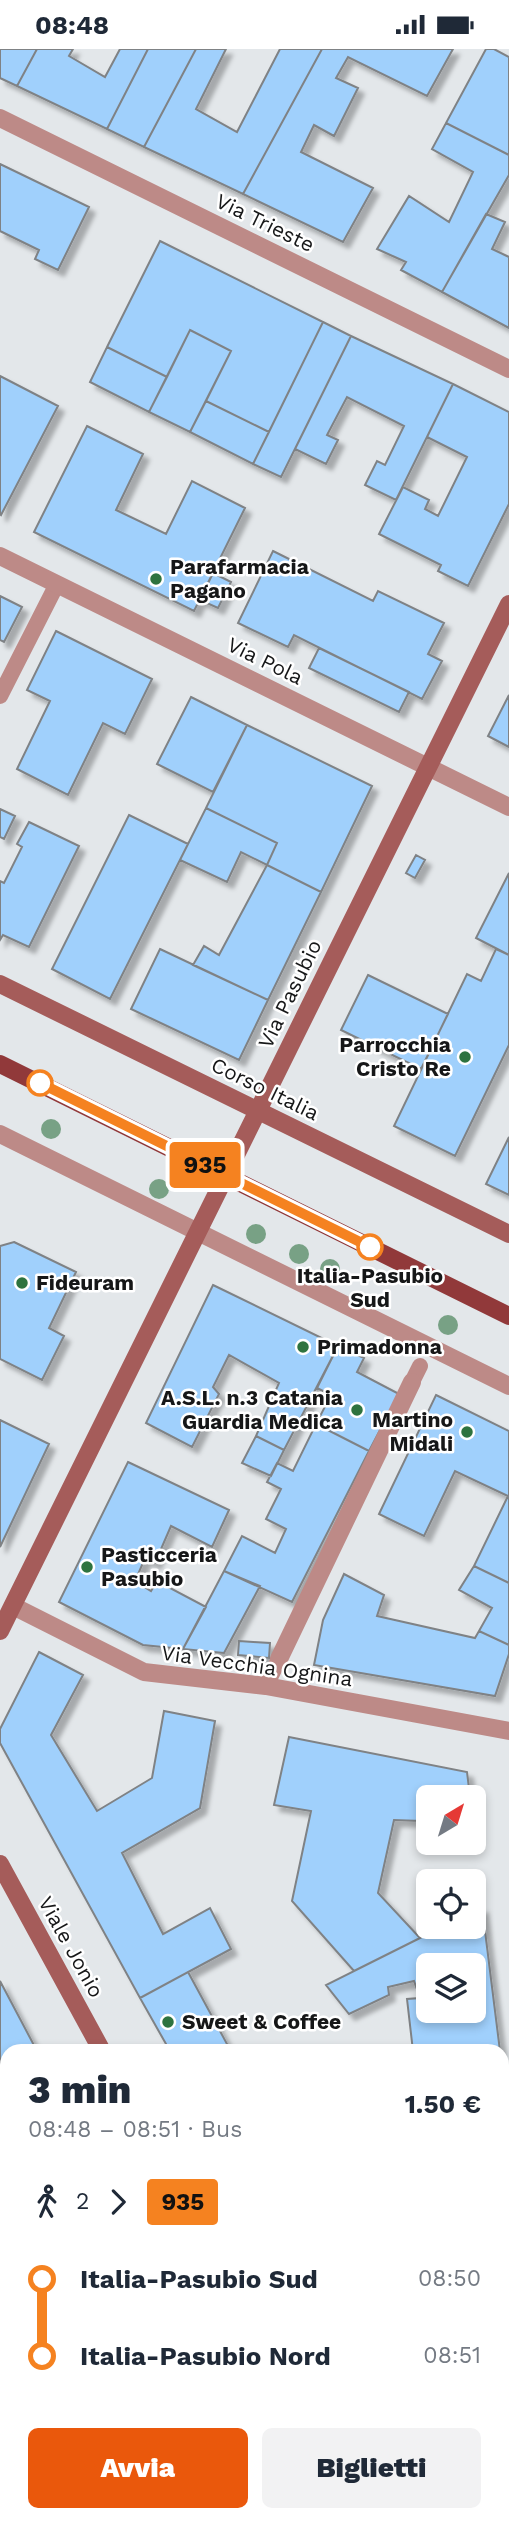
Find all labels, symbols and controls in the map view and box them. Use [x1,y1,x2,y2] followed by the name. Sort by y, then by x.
[35,10,109,40] text: 08:48
[212,188,319,257] street label: Via Trieste
[170,554,310,603] place label: Parafarmacia Pagano
[148,571,164,587] marker: Parafarmacia Pagano
[223,631,307,690] street label: Via Pola
[252,935,327,1052] street label: Via Pasubio
[339,1032,452,1081] place label: Parrocchia Cristo Re
[457,1049,473,1065] marker: Parrocchia Cristo Re
[207,1052,323,1125] street label: Corso Italia
[27,1070,53,1096] unlabelled marker
[165,1142,245,1188] line badge: 935
[184,1151,226,1179] text: 935
[357,1234,383,1260] marker: Italia-Pasubio Sud
[297,1263,443,1312] place label: Italia-Pasubio Sud
[36,1270,134,1295] place label: Fideuram
[14,1275,30,1291] marker: Fideuram
[317,1334,443,1359] place label: Primadonna
[295,1339,311,1355] marker: Primadonna
[161,1385,344,1434] place label: A.S.L. n.3 Catania Guardia Medica
[349,1402,365,1418] marker: A.S.L. n.3 Catania Guardia Medica
[372,1407,453,1456] place label: Martino Midali
[459,1424,475,1440] marker: Martino Midali
[101,1542,218,1591] place label: Pasticceria Pasubio
[79,1559,95,1575] marker: Pasticceria Pasubio
[160,1640,354,1691] street label: Via Vecchia Ognina
[416,1785,486,1855] north arrow
[416,1785,486,2023] map controls
[416,1869,486,1939] button: locate
[33,1892,109,2002] street label: Viale Jonio
[416,1953,486,2023] button: layers
[182,2009,341,2034] place label: Sweet & Coffee
[160,2014,176,2030] marker: Sweet & Coffee
[28,2068,131,2112] text: 3 min
[405,2089,481,2119] text: 1.50 €
[28,2116,242,2143] text: 08:48 – 08:51 · Bus
[28,2183,66,2221] icon: walk
[99,2183,137,2221] icon: forward
[76,2188,89,2215] text: 2
[161,2188,204,2216] text: 935
[80,2264,318,2294] text: Italia-Pasubio Sud
[418,2265,481,2292] text: 08:50
[80,2341,331,2371] text: Italia-Pasubio Nord
[423,2342,481,2369] text: 08:51
[28,2428,248,2508] button: Avvia
[262,2428,481,2508] button: Biglietti

